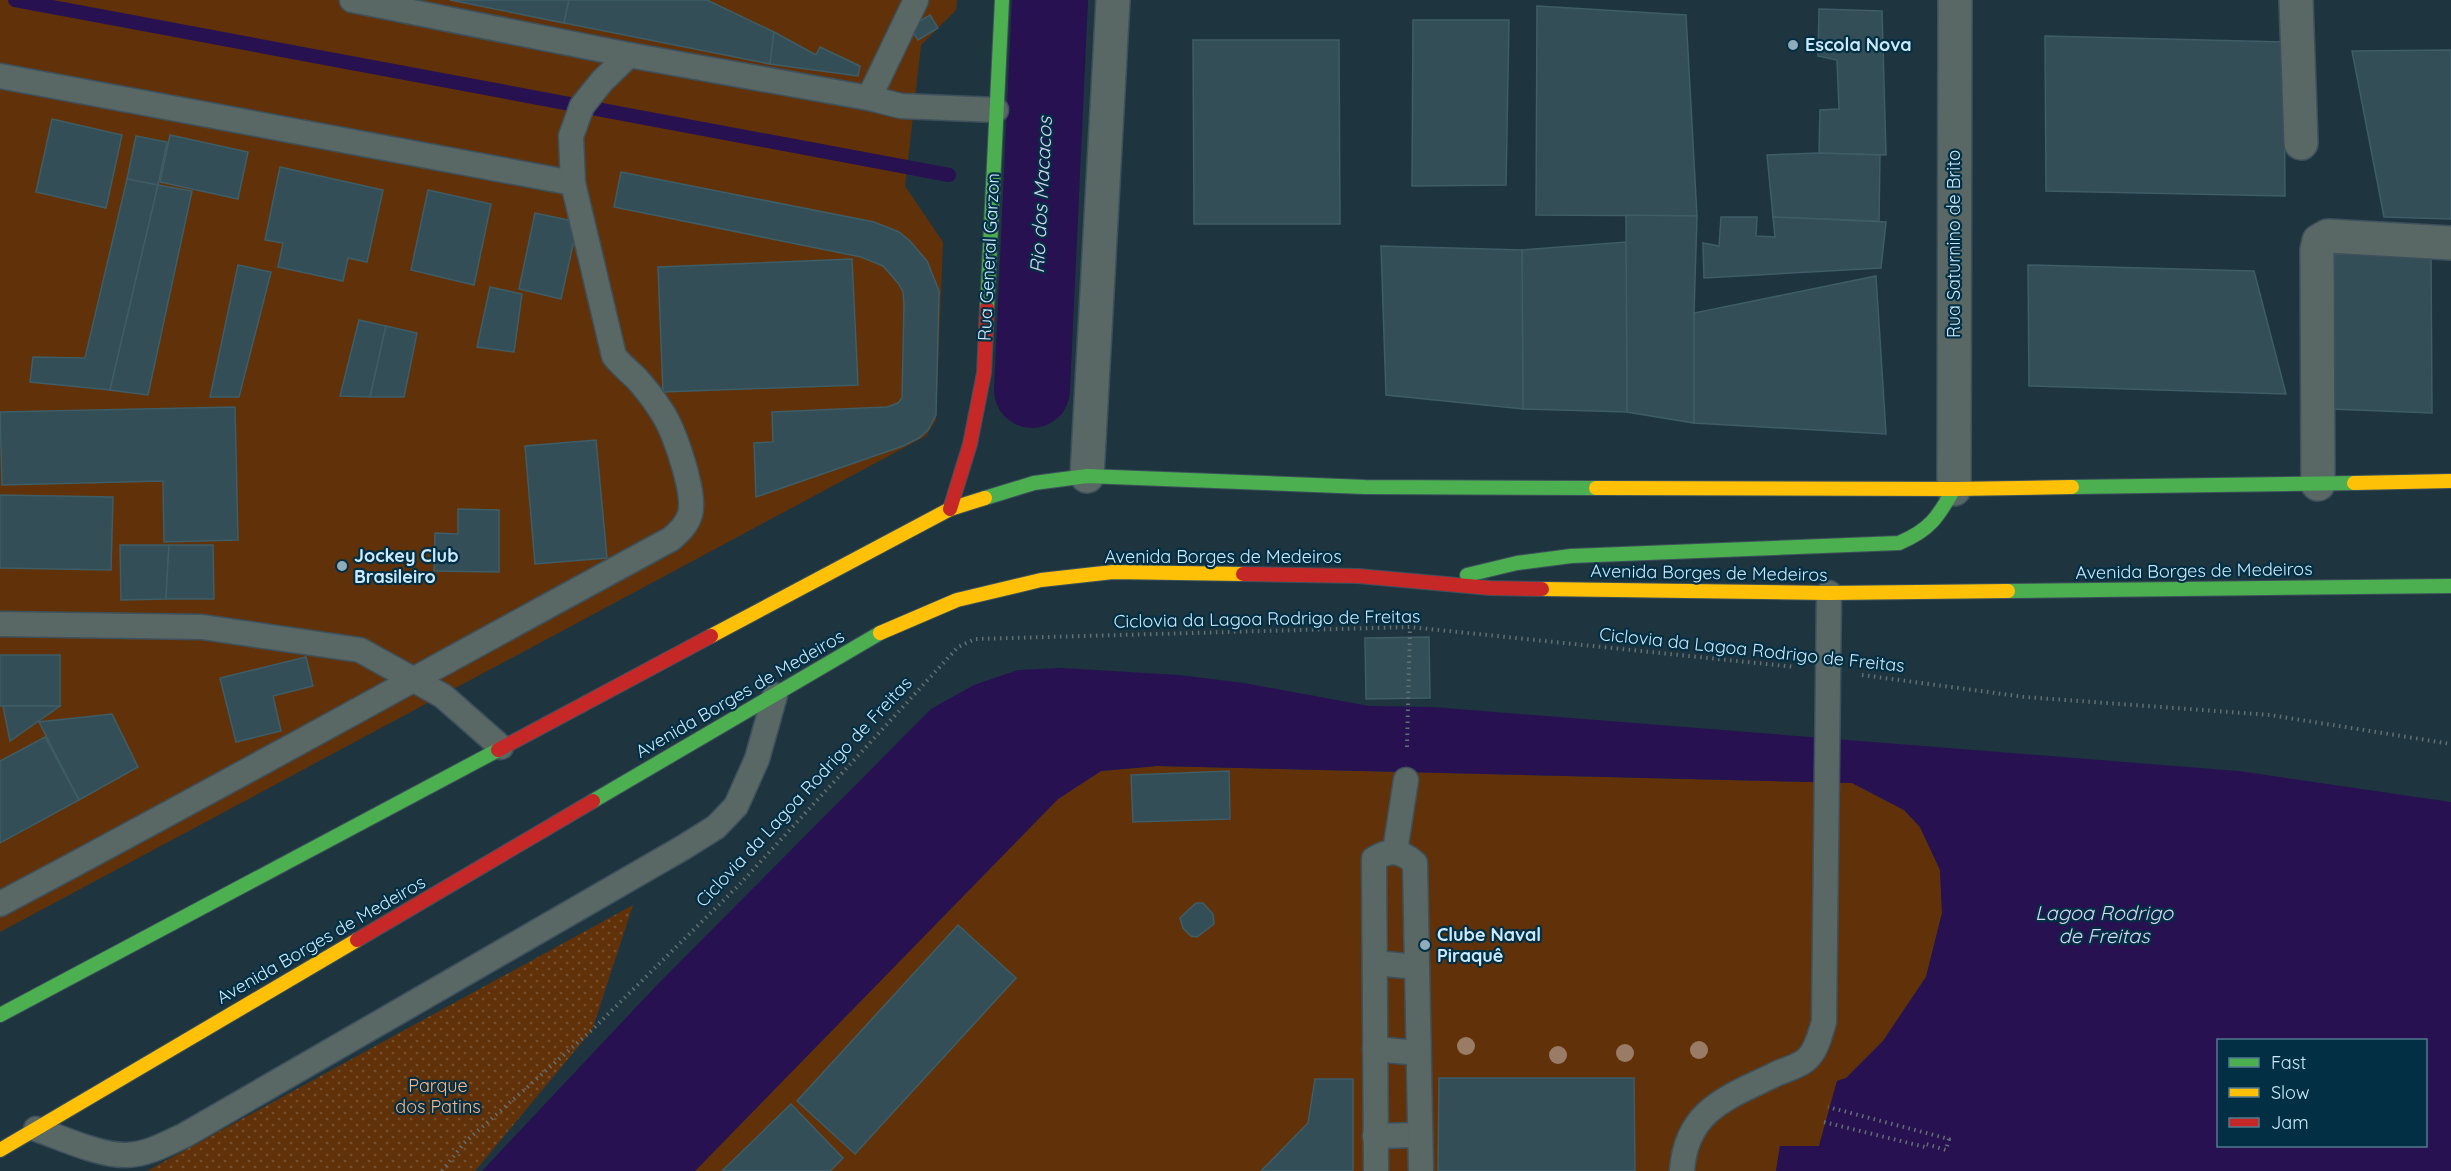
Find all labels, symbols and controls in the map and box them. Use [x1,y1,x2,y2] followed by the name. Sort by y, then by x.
[1805,33,1912,56] place label: Escola Nova
[1786,38,1800,52] marker: Escola Nova
[1024,114,1057,274] water label: Rio dos Macacos
[1942,150,1965,338] street label: Rua Saturnino de Brito
[973,172,1004,342] street label: Rua General Garzon
[354,544,458,588] place label: Jockey Club Brasileiro
[1104,545,1342,568] street label: Avenida Borges de Medeiros
[2075,557,2313,584] street label: Avenida Borges de Medeiros
[335,559,349,573] marker: Jockey Club Brasileiro
[1590,559,1828,586] street label: Avenida Borges de Medeiros
[1113,604,1421,633] street label: Ciclovia da Lagoa Rodrigo de Freitas
[1598,622,1906,677] street label: Ciclovia da Lagoa Rodrigo de Freitas
[631,624,848,763] street label: Avenida Borges de Medeiros
[691,672,917,912] street label: Ciclovia da Lagoa Rodrigo de Freitas
[212,870,429,1009] street label: Avenida Borges de Medeiros
[2035,900,2174,948] water label: Lagoa Rodrigo de Freitas
[1437,923,1541,967] place label: Clube Naval Piraquê
[1418,938,1432,952] marker: Clube Naval Piraquê
[2217,1039,2427,1147] legend
[2271,1051,2306,1074] text: Fast
[395,1074,481,1118] park label: Parque dos Patins
[2271,1081,2309,1104] text: Slow
[2271,1111,2309,1134] text: Jam

